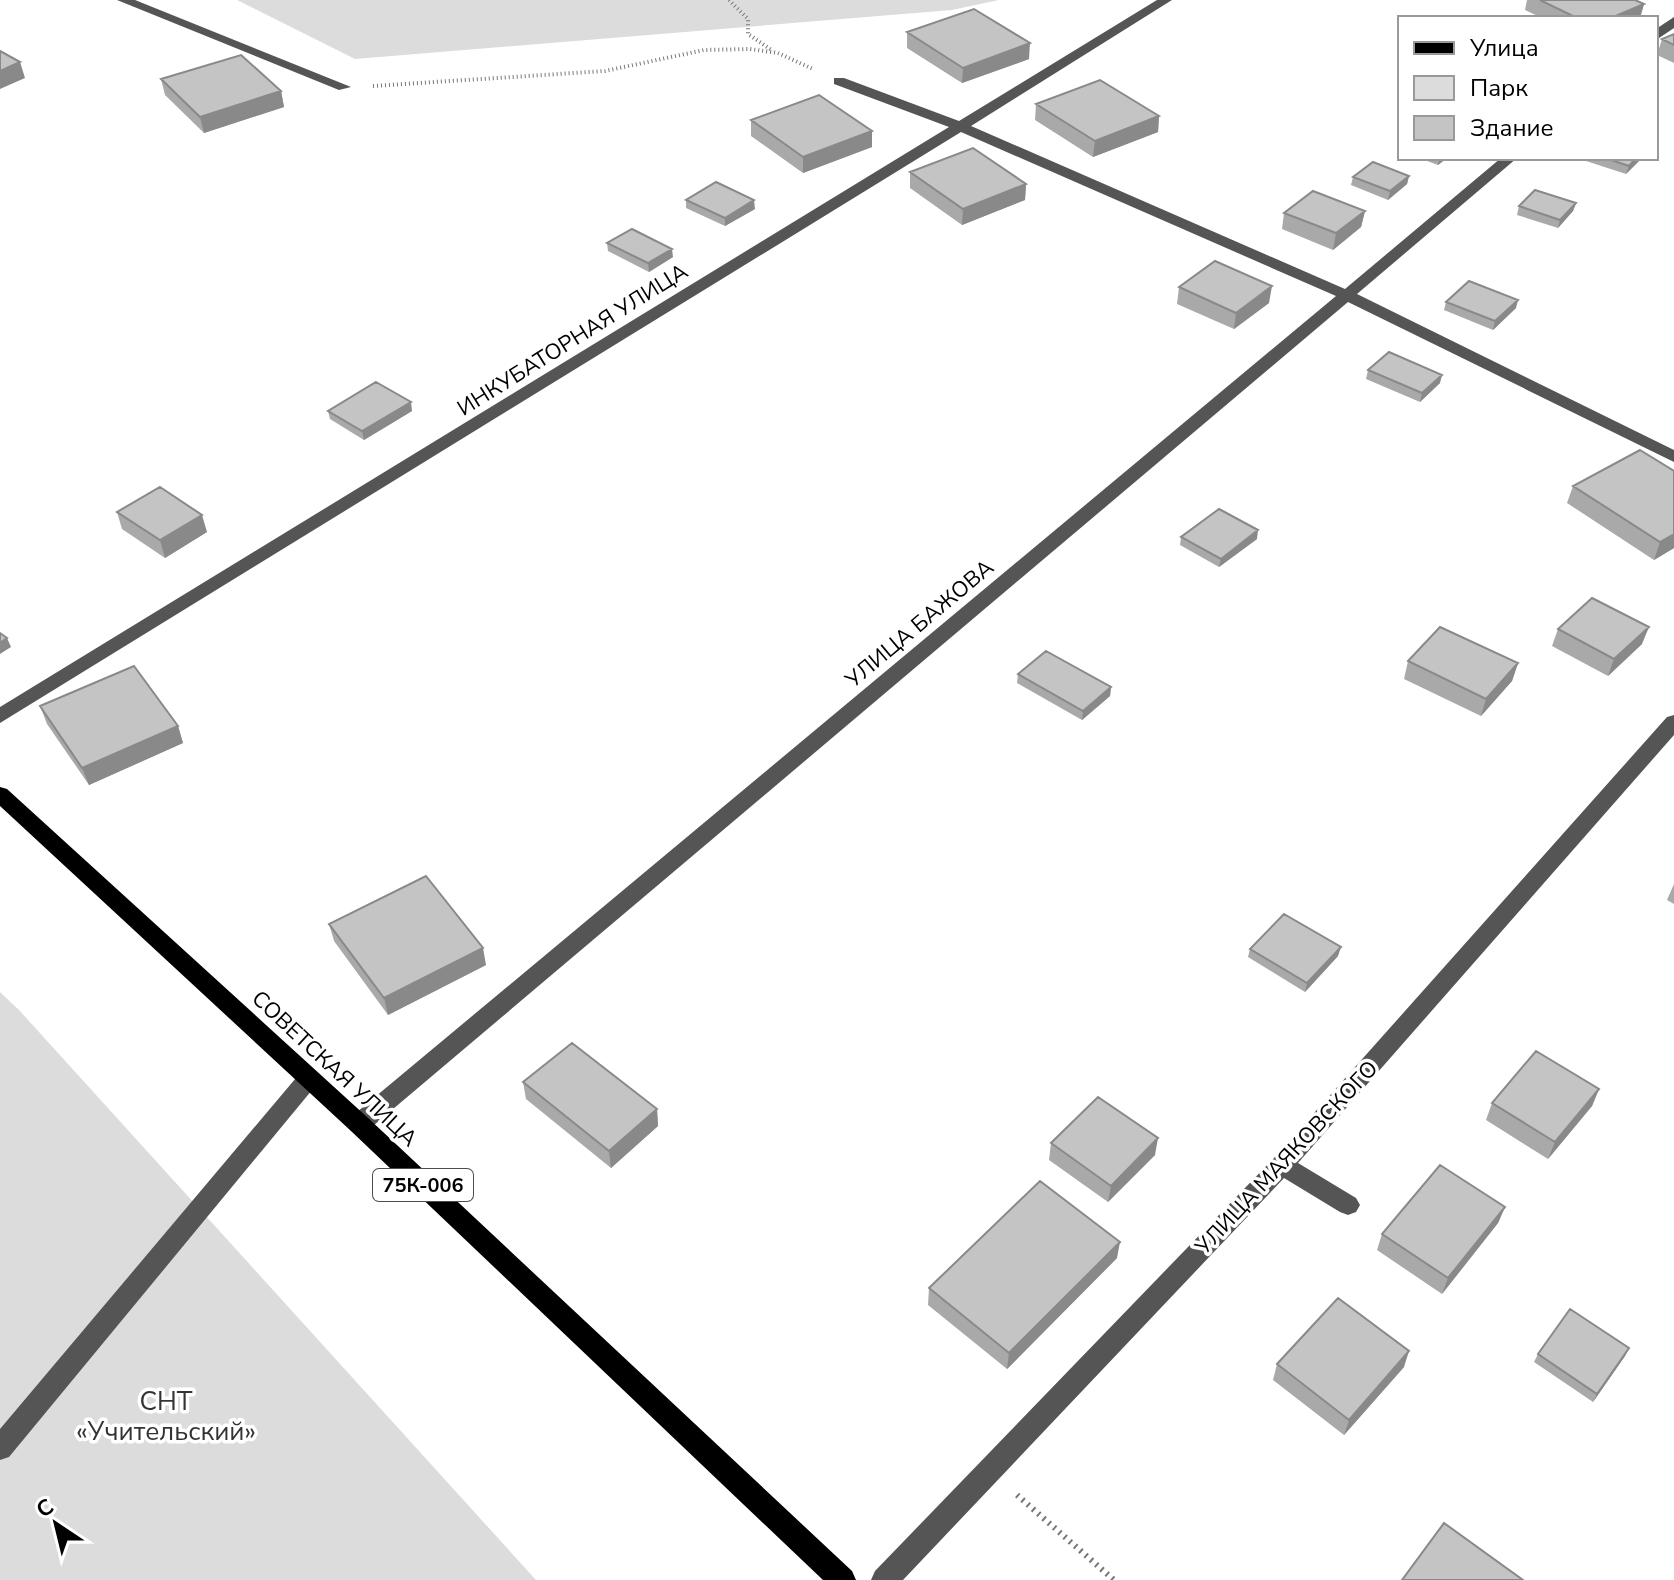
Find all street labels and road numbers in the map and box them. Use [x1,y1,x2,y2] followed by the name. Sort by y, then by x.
[452,257,693,423] street label: ИНКУБАТОРНАЯ УЛИЦА
[838,553,1000,695] street label: УЛИЦА БАЖОВА
[245,984,424,1153] street label: СОВЕТСКАЯ УЛИЦА
[1188,1054,1385,1262] street label: УЛИЦА МАЯКОВСКОГО
[373,1169,473,1201] road number: 75К-006

